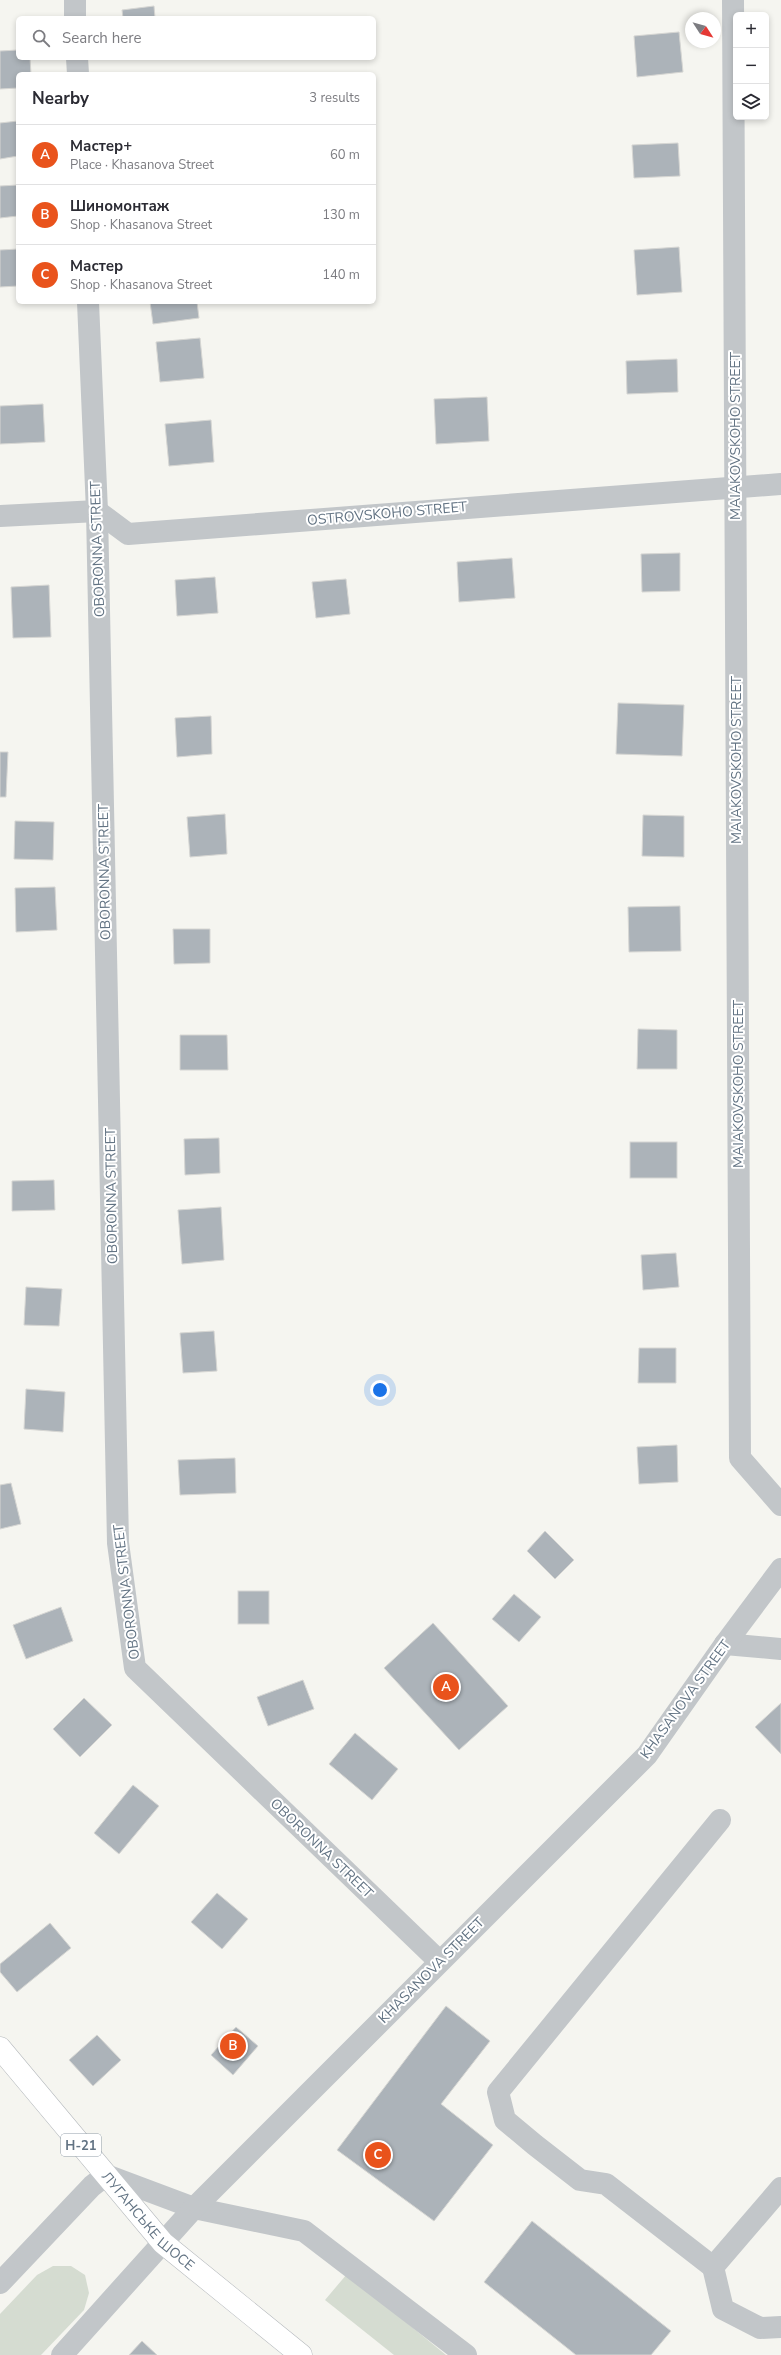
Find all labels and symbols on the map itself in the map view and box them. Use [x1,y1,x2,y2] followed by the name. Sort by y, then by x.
[685,12,721,48] north arrow
[726,352,745,520] street label: MAIAKOVSKOHO STREET
[86,480,109,617] street label: OBORONNA STREET
[306,497,468,530] street label: OSTROVSKOHO STREET
[727,676,746,844] street label: MAIAKOVSKOHO STREET
[94,803,115,940] street label: OBORONNA STREET
[729,1000,748,1168] street label: MAIAKOVSKOHO STREET
[101,1127,122,1264] street label: OBORONNA STREET
[370,1380,390,1400] your location
[109,1523,144,1661] street label: OBORONNA STREET
[636,1636,735,1763] street label: KHASANOVA STREET
[433,1672,459,1702] pin: A
[266,1794,378,1903] street label: OBORONNA STREET
[374,1913,489,2028] street label: KHASANOVA STREET
[220,2031,246,2061] pin: B
[61,2134,101,2156] road number: Н-21
[365,2140,391,2170] pin: C
[97,2168,199,2275] street label: ЛУГАНСЬКЕ ШОСЕ

